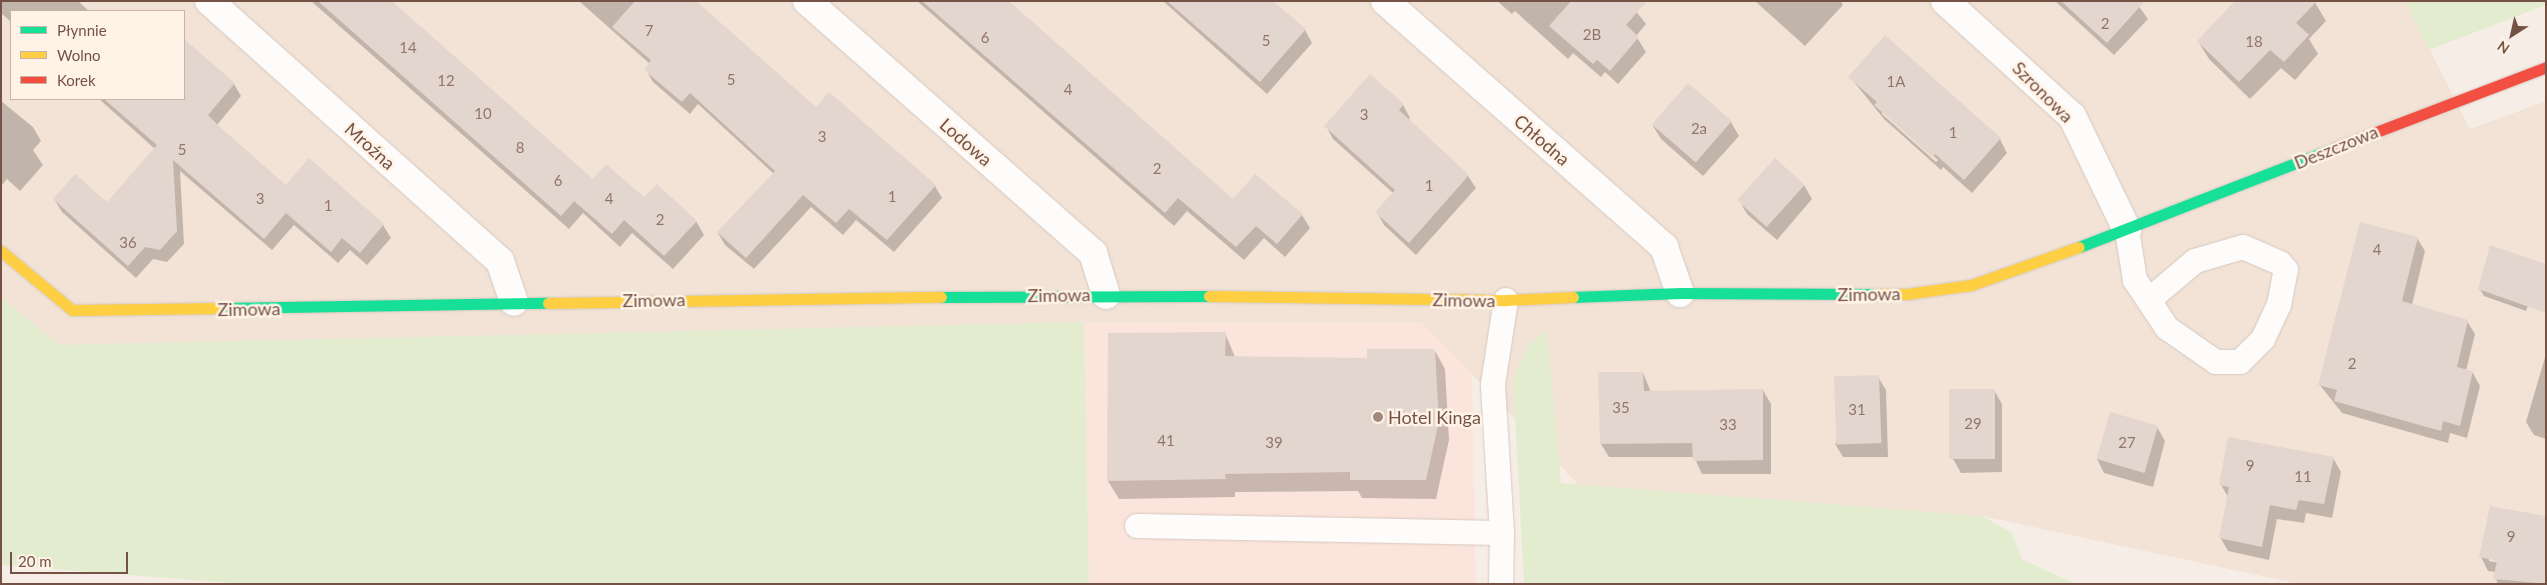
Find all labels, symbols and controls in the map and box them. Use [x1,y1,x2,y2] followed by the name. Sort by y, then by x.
[10,10,185,100] legend
[2487,10,2537,60] north arrow
[2101,15,2109,33] house number: 2
[57,21,107,39] text: Płynnie
[645,22,653,40] house number: 7
[1583,26,1601,44] house number: 2B
[981,29,989,47] house number: 6
[1262,32,1270,50] house number: 5
[2245,33,2263,51] house number: 18
[2494,38,2512,58] text: N
[399,39,417,57] house number: 14
[57,46,101,64] text: Wolno
[2008,57,2078,127] street label: Szronowa
[57,71,96,89] text: Korek
[727,71,735,89] house number: 5
[437,72,455,90] house number: 12
[1887,73,1905,91] house number: 1A
[1064,81,1072,99] house number: 4
[474,105,492,123] house number: 10
[1360,106,1368,124] house number: 3
[1510,110,1574,170] street label: Chłodna
[936,114,996,170] street label: Lodowa
[341,118,399,174] street label: Mroźna
[1691,120,1707,138] house number: 2a
[2291,120,2381,174] street label: Deszczowa
[1949,124,1957,142] house number: 1
[818,128,826,146] house number: 3
[516,139,524,157] house number: 8
[178,141,186,159] house number: 5
[1153,160,1161,178] house number: 2
[554,172,562,190] house number: 6
[1425,177,1433,195] house number: 1
[888,188,896,206] house number: 1
[256,190,264,208] house number: 3
[605,190,613,208] house number: 4
[324,197,332,215] house number: 1
[656,211,664,229] house number: 2
[119,234,137,252] house number: 36
[2373,241,2381,259] house number: 4
[1837,283,1901,305] street label: Zimowa
[1027,284,1091,306] street label: Zimowa
[622,289,686,311] street label: Zimowa
[1432,289,1496,311] street label: Zimowa
[217,298,281,320] street label: Zimowa
[2348,355,2356,373] house number: 2
[1612,399,1630,417] house number: 35
[1848,401,1866,419] house number: 31
[1388,406,1481,428] place label: Hotel Kinga
[1372,411,1384,423] marker: Hotel Kinga
[1964,415,1982,433] house number: 29
[1719,416,1737,434] house number: 33
[1157,432,1175,450] house number: 41
[1265,434,1283,452] house number: 39
[2118,434,2136,452] house number: 27
[2246,457,2254,475] house number: 9
[2294,468,2312,486] house number: 11
[2507,528,2515,546] house number: 9
[12,542,130,574] scale bar
[18,552,52,570] text: 20 m

